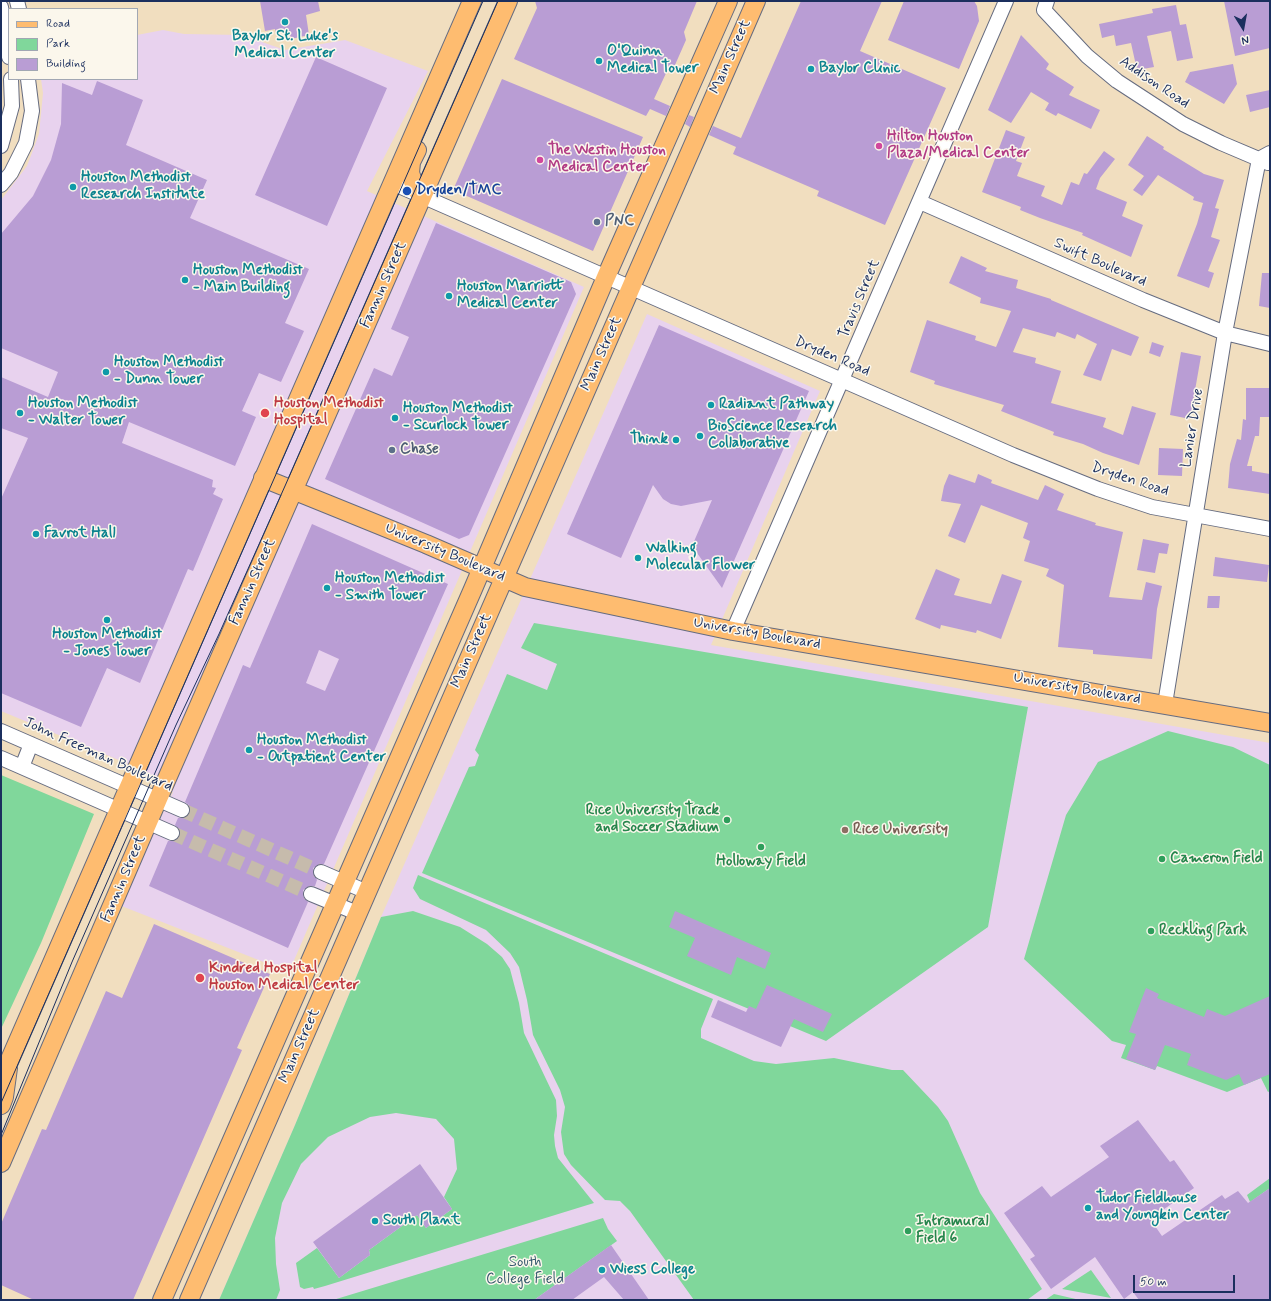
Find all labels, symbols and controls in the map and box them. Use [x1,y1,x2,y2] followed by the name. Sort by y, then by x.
[8,8,138,80] legend
[1223,8,1263,48] north arrow
[46,16,70,32] text: Road
[280,17,290,27] marker: Baylor St. Luke's Medical Center
[707,17,755,97] street label: Main Street
[232,28,338,63] place label: Baylor St. Luke's Medical Center
[1240,32,1250,47] text: N
[46,36,70,52] text: Park
[607,43,698,78] place label: O'Quinn Medical Tower
[1115,53,1193,113] street label: Addison Road
[46,56,86,72] text: Building
[594,56,604,66] marker: O'Quinn Medical Tower
[819,60,901,78] place label: Baylor Clinic
[806,64,816,74] marker: Baylor Clinic
[887,128,1030,163] place label: Hilton Houston Plaza/Medical Center
[874,141,884,151] marker: Hilton Houston Plaza/Medical Center
[548,142,666,177] place label: The Westin Houston Medical Center
[535,155,545,165] marker: The Westin Houston Medical Center
[81,169,205,204] place label: Houston Methodist Research Institute
[68,182,78,192] marker: Houston Methodist Research Institute
[416,182,501,200] place label: Dryden/TMC
[401,185,413,197] marker: Dryden/TMC
[605,213,634,231] place label: PNC
[592,217,602,227] marker: PNC
[1051,235,1149,291] street label: Swift Boulevard
[357,239,411,331] street label: Fannin Street
[835,257,885,341] street label: Travis Street
[193,262,303,297] place label: Houston Methodist - Main Building
[180,275,190,285] marker: Houston Methodist - Main Building
[457,278,564,313] place label: Houston Marriott Medical Center
[444,291,454,301] marker: Houston Marriott Medical Center
[578,314,626,394] street label: Main Street
[792,333,872,381] street label: Dryden Road
[114,354,224,389] place label: Houston Methodist - Dunn Tower
[101,367,111,377] marker: Houston Methodist - Dunn Tower
[1178,387,1208,469] street label: Lanier Drive
[28,395,138,430] place label: Houston Methodist - Walter Tower
[274,395,384,430] place label: Houston Methodist Hospital
[719,396,834,414] place label: Radiant Pathway
[403,400,513,435] place label: Houston Methodist - Scurlock Tower
[706,400,716,410] marker: Radiant Pathway
[259,407,271,419] marker: Houston Methodist Hospital
[15,408,25,418] marker: Houston Methodist - Walter Tower
[390,413,400,423] marker: Houston Methodist - Scurlock Tower
[708,418,837,453] place label: BioScience Research Collaborative
[630,431,668,449] place label: Think
[695,431,705,441] marker: BioScience Research Collaborative
[671,435,681,445] marker: Think
[400,441,439,459] place label: Chase
[387,445,397,455] marker: Chase
[1089,459,1171,501] street label: Dryden Road
[382,520,508,586] street label: University Boulevard
[44,525,115,543] place label: Favrot Hall
[31,529,41,539] marker: Favrot Hall
[226,536,280,628] street label: Fannin Street
[646,540,755,575] place label: Walking Molecular Flower
[633,553,643,563] marker: Walking Molecular Flower
[335,570,445,605] place label: Houston Methodist - Smith Tower
[322,583,332,593] marker: Houston Methodist - Smith Tower
[448,611,496,691] street label: Main Street
[692,614,822,654] street label: University Boulevard
[102,615,112,625] marker: Houston Methodist - Jones Tower
[52,626,162,661] place label: Houston Methodist - Jones Tower
[1012,669,1142,709] street label: University Boulevard
[21,714,175,796] street label: John Freeman Boulevard
[257,732,386,767] place label: Houston Methodist - Outpatient Center
[244,745,254,755] marker: Houston Methodist - Outpatient Center
[586,802,719,837] place label: Rice University Track and Soccer Stadium
[722,815,732,825] marker: Rice University Track and Soccer Stadium
[853,821,948,839] place label: Rice University
[840,825,850,835] marker: Rice University
[98,833,150,925] street label: Fannin Street
[756,842,766,852] marker: Holloway Field
[1170,850,1263,868] place label: Cameron Field
[716,853,806,871] place label: Holloway Field
[1157,854,1167,864] marker: Cameron Field
[1159,922,1247,940] place label: Reckling Park
[1146,926,1156,936] marker: Reckling Park
[209,960,359,995] place label: Kindred Hospital Houston Medical Center
[194,972,206,984] marker: Kindred Hospital Houston Medical Center
[276,1006,324,1086] street label: Main Street
[1096,1190,1229,1225] place label: Tudor Fieldhouse and Youngkin Center
[1083,1203,1093,1213] marker: Tudor Fieldhouse and Youngkin Center
[383,1212,460,1230] place label: South Plant
[916,1213,989,1248] place label: Intramural Field 6
[370,1216,380,1226] marker: South Plant
[903,1226,913,1236] marker: Intramural Field 6
[486,1254,564,1289] park label: South College Field
[610,1261,695,1279] place label: Wiess College
[597,1265,607,1275] marker: Wiess College
[1135,1267,1237,1293] scale bar
[1140,1274,1167,1290] text: 50 m

